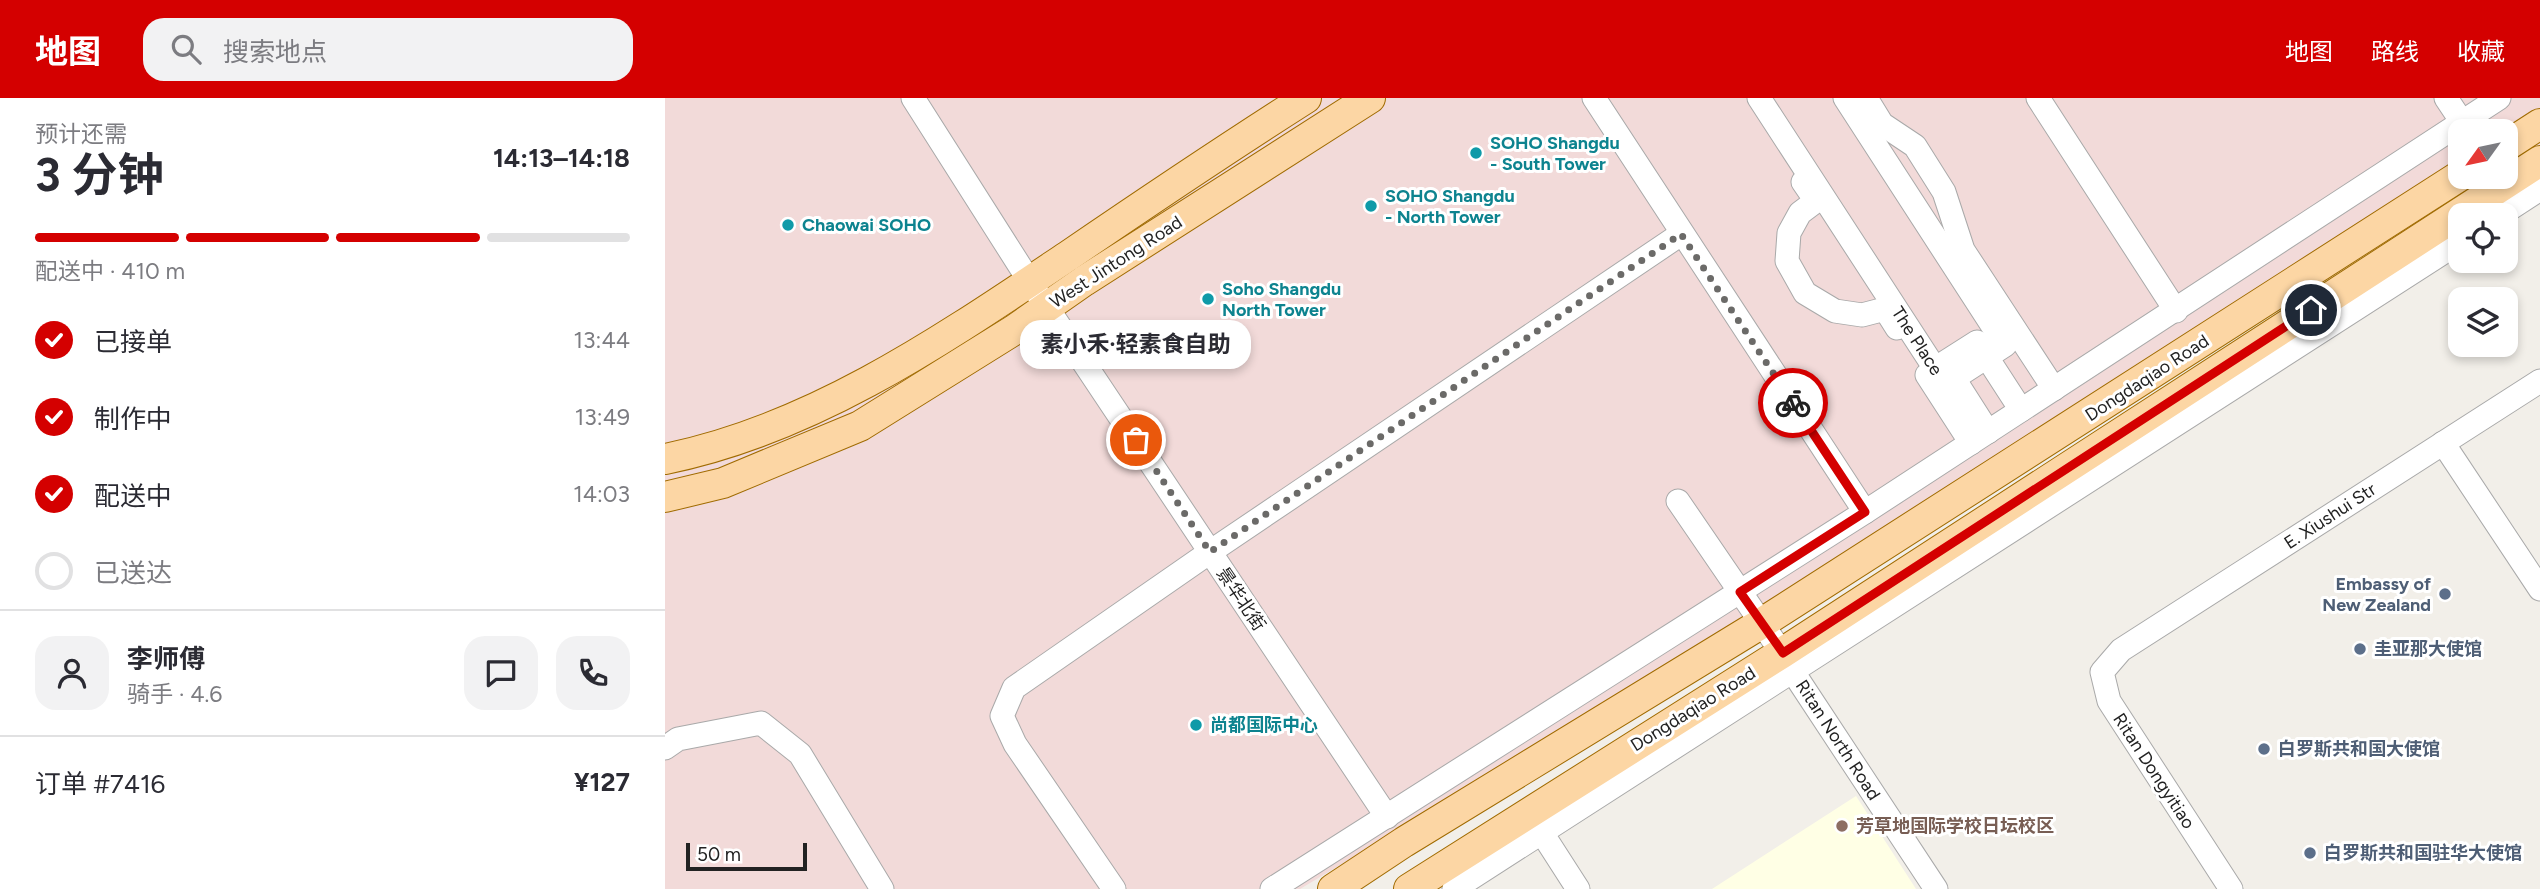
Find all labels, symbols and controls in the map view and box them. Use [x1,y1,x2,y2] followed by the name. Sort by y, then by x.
[143,18,633,81] search box
[167,30,205,68] icon: search
[35,32,101,71] text: 地图
[223,36,327,68] text: 搜索地点
[2285,37,2333,66] text: 地图
[2371,37,2419,66] text: 路线
[2457,37,2505,66] text: 收藏
[2448,119,2518,189] north arrow
[2448,119,2518,357] map controls
[35,120,127,148] text: 预计还需
[1490,132,1620,175] place label: SOHO Shangdu - South Tower
[493,142,630,174] text: 14:13–14:18
[1468,145,1484,161] marker: SOHO Shangdu - South Tower
[35,147,164,203] text: 3 分钟
[1385,185,1515,228] place label: SOHO Shangdu - North Tower
[1363,198,1379,214] marker: SOHO Shangdu - North Tower
[2448,203,2518,273] button: locate
[1046,211,1186,313] street label: West Jintong Road
[802,214,931,236] place label: Chaowai SOHO
[780,217,796,233] marker: Chaowai SOHO
[35,257,185,285] text: 配送中 · 410 m
[1222,278,1341,321] place label: Soho Shangdu North Tower
[2281,280,2341,340] pin
[2448,287,2518,357] button: layers
[1200,291,1216,307] marker: Soho Shangdu North Tower
[2292,291,2330,329] icon: home
[1887,303,1947,380] street label: The Place
[35,321,73,359] icon: check
[1021,321,1251,370] callout: 素小禾·轻素食自助
[94,326,172,358] text: 已接单
[574,326,630,354] text: 13:44
[1041,330,1230,358] text: 素小禾·轻素食自助
[2081,330,2213,426] street label: Dongdaqiao Road
[1758,368,1828,438] courier
[1774,384,1812,422] icon: bike
[35,398,73,436] icon: check
[94,403,172,435] text: 制作中
[575,403,630,431] text: 13:49
[1106,410,1166,470] pin
[1117,421,1155,459] icon: bag
[35,475,73,513] icon: check
[2280,478,2380,554] street label: E. Xiushui Str
[94,480,172,512] text: 配送中
[573,480,630,508] text: 14:03
[94,557,172,589] text: 已送达
[1212,563,1270,635] street label: 景华北街
[2322,573,2432,616] place label: Embassy of New Zealand
[2437,586,2453,602] marker: Embassy of New Zealand
[35,636,109,710] button: person
[464,636,538,710] button: chat
[556,636,630,710] button: phone
[2374,638,2482,660] place label: 圭亚那大使馆
[2352,641,2368,657] marker: 圭亚那大使馆
[127,643,205,675] text: 李师傅
[1626,662,1760,756] street label: Dongdaqiao Road
[1791,676,1885,804] street label: Ritan North Road
[127,680,222,708] text: 骑手 · 4.6
[2108,709,2200,833] street label: Ritan Dongyitiao
[1210,714,1318,736] place label: 尚都国际中心
[1188,717,1204,733] marker: 尚都国际中心
[2278,738,2440,760] place label: 白罗斯共和国大使馆
[2256,741,2272,757] marker: 白罗斯共和国大使馆
[574,766,630,798] text: ¥127
[35,768,165,800] text: 订单 #7416
[1856,815,2054,837] place label: 芳草地国际学校日坛校区
[1834,818,1850,834] marker: 芳草地国际学校日坛校区
[686,840,807,872] scale bar
[2324,842,2522,864] place label: 白罗斯共和国驻华大使馆
[697,843,741,866] text: 50 m
[2302,845,2318,861] marker: 白罗斯共和国驻华大使馆

